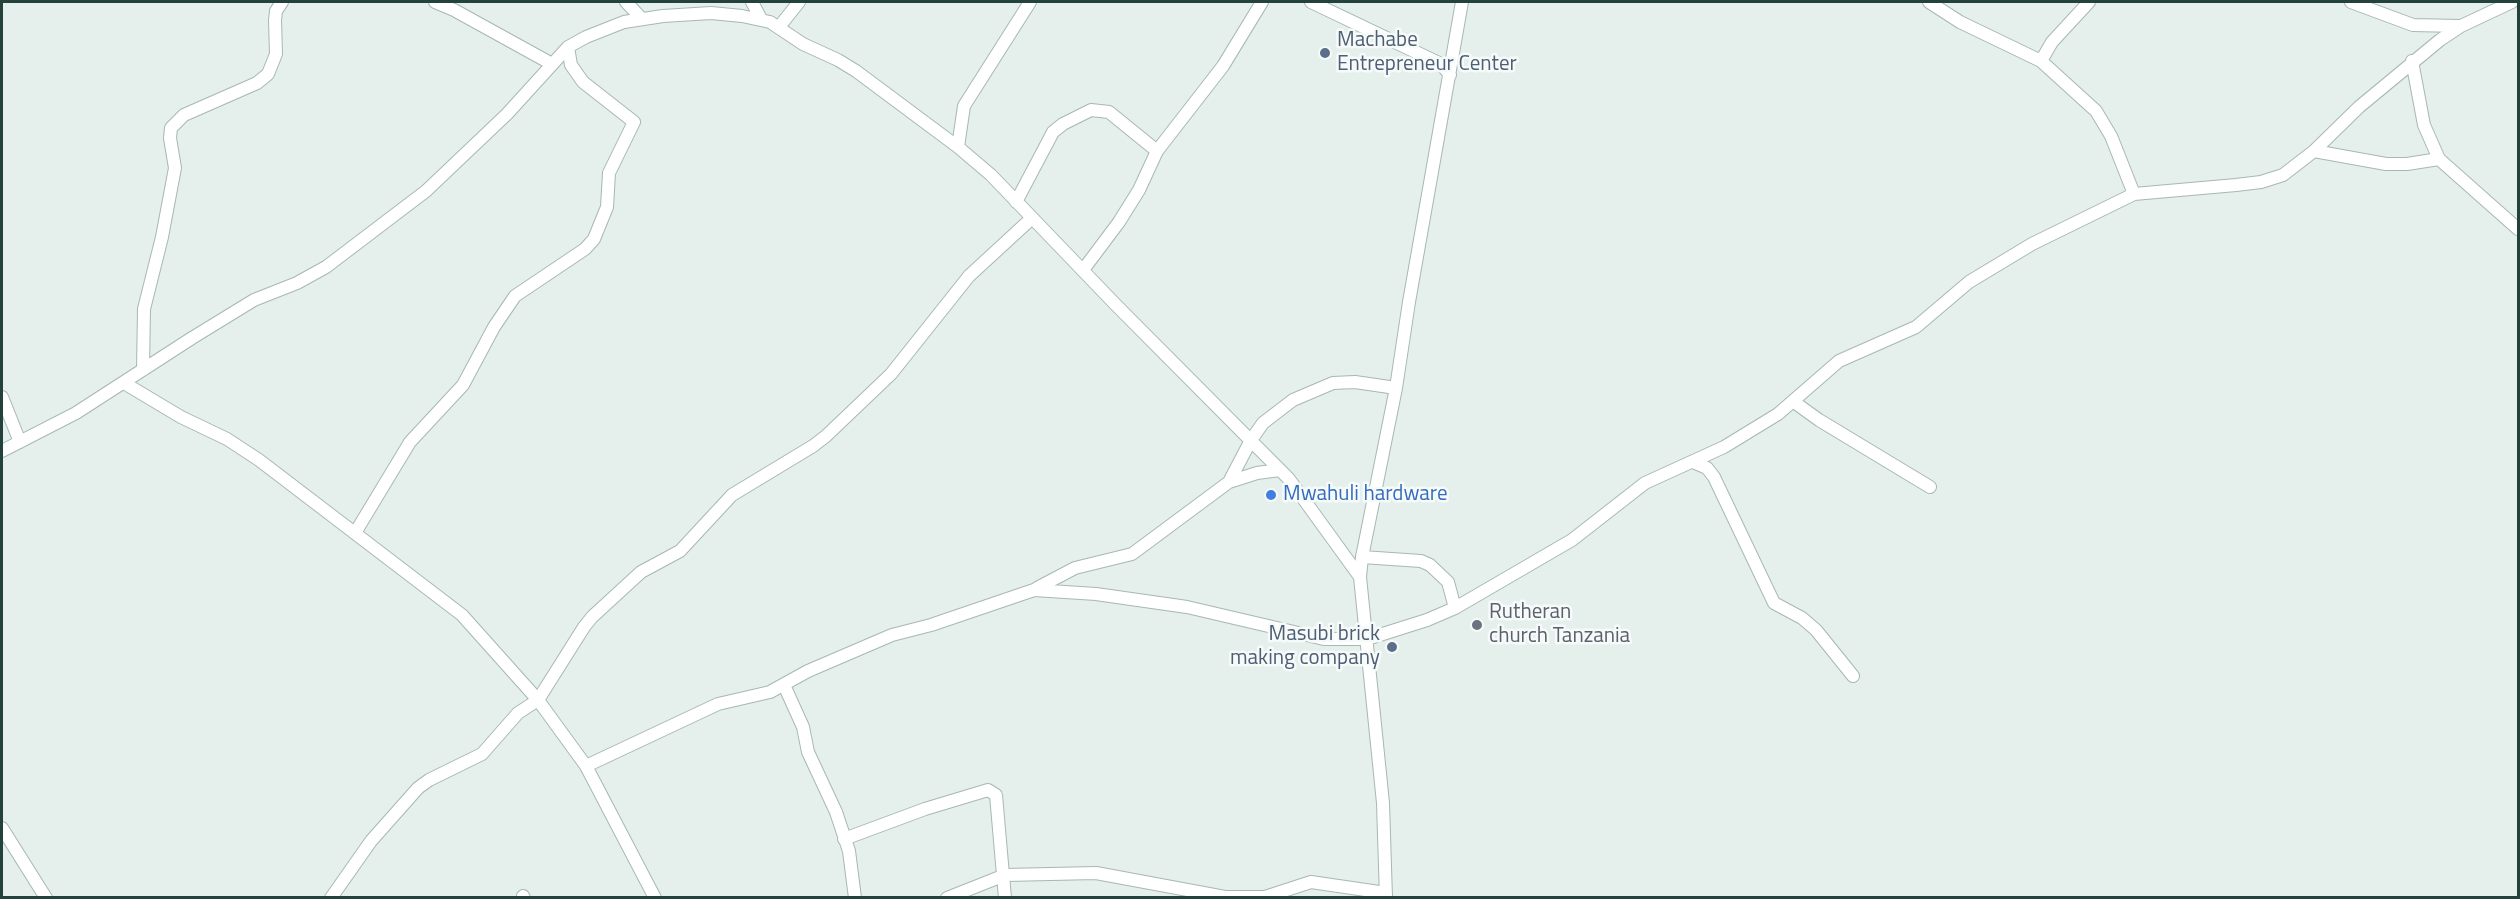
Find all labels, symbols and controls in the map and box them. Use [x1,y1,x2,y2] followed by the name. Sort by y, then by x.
[1337,28,1517,78] place label: Machabe Entrepreneur Center
[1318,46,1332,60] marker: Machabe Entrepreneur Center
[1283,482,1448,508] place label: Mwahuli hardware
[1264,488,1278,502] marker: Mwahuli hardware
[1489,600,1630,650] place label: Rutheran church Tanzania
[1470,618,1484,632] marker: Rutheran church Tanzania
[1230,622,1380,672] place label: Masubi brick making company
[1385,640,1399,654] marker: Masubi brick making company

